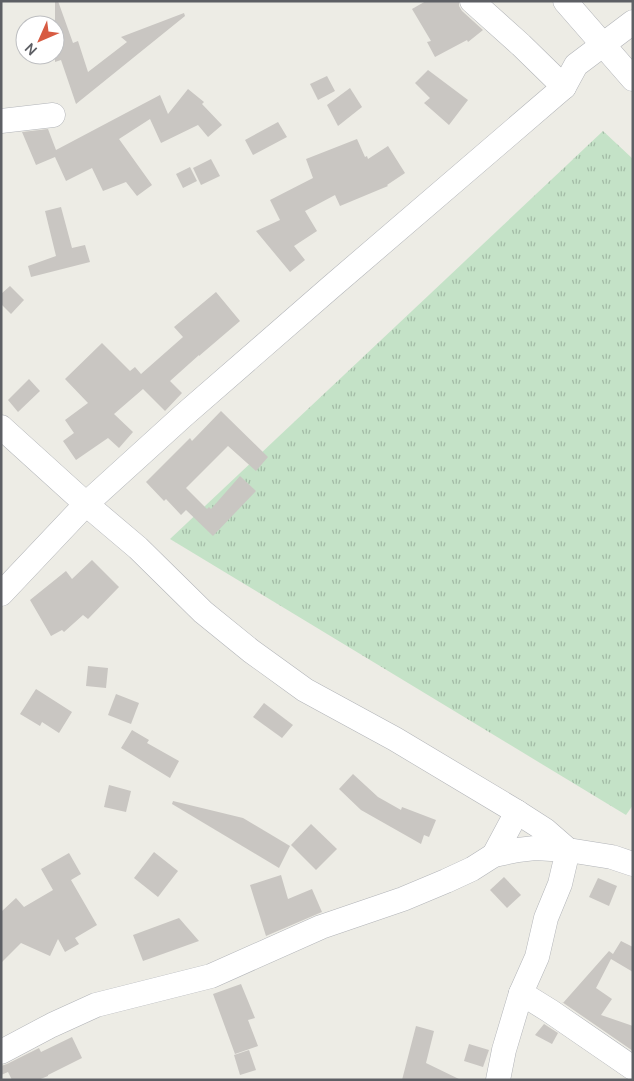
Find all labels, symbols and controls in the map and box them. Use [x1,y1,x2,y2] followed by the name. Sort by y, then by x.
[15,15,65,65] north arrow
[20,39,41,60] text: N

